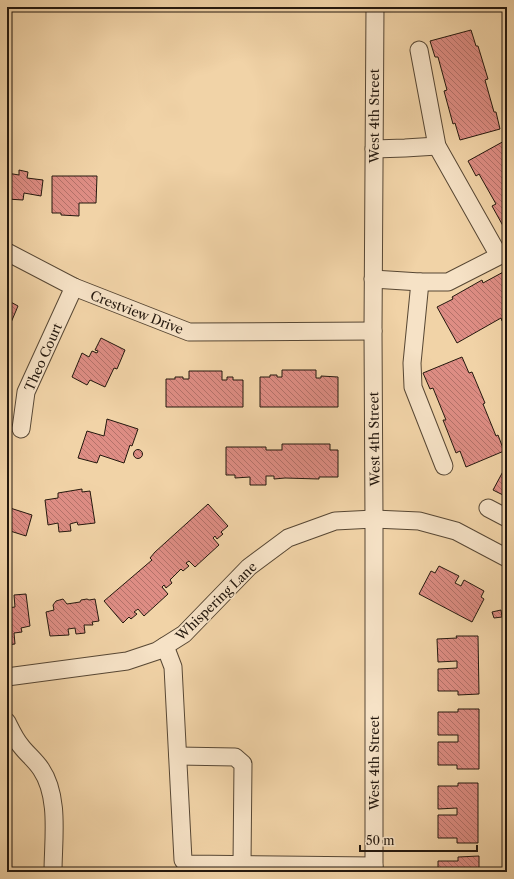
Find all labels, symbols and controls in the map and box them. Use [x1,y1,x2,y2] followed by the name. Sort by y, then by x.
[366,68,382,164] street label: West 4th Street
[88,287,186,337] street label: Crestview Drive
[21,320,65,393] street label: Theo Court
[365,391,383,487] street label: West 4th Street
[171,558,260,644] street label: Whispering Lane
[366,715,382,811] street label: West 4th Street
[360,827,477,853] scale bar
[366,833,395,848] text: 50 m

